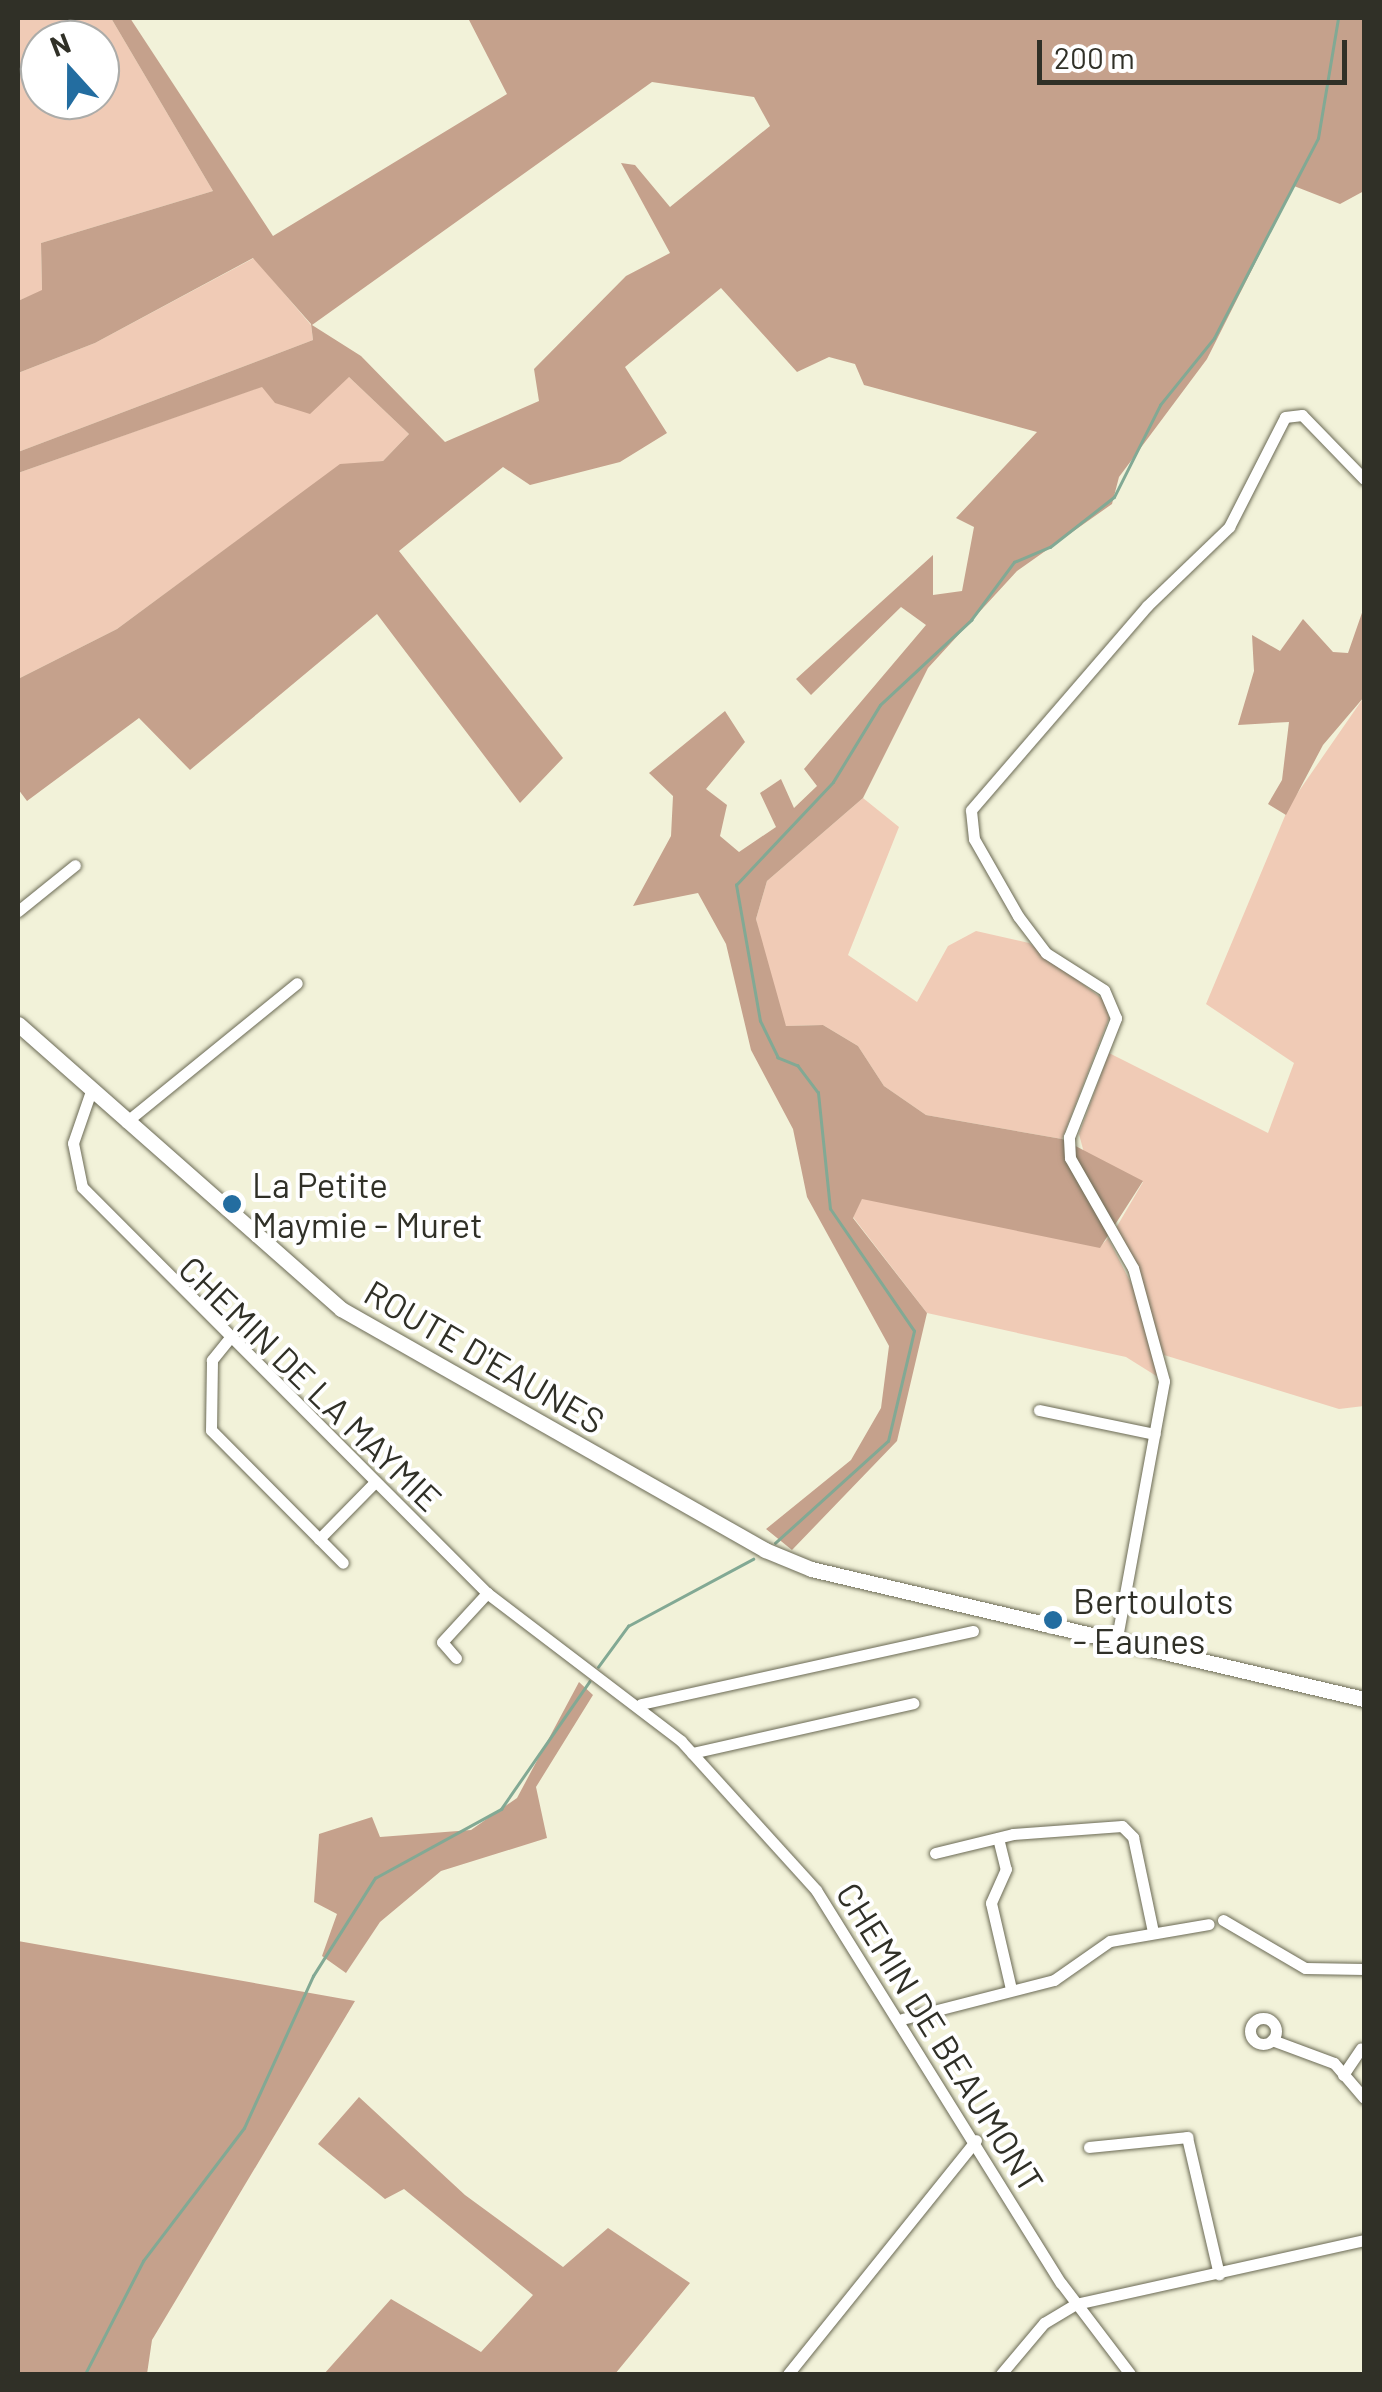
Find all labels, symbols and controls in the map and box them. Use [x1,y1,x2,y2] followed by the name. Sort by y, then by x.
[20,20,120,120] north arrow
[1042,20,1352,82] scale bar
[45,25,75,63] text: N
[1054,39,1135,75] text: 200 m
[252,1163,483,1245] place label: La Petite Maymie - Muret
[221,1193,243,1215] marker: La Petite Maymie - Muret
[171,1247,451,1519] street label: CHEMIN DE LA MAYMIE
[358,1270,612,1442] street label: ROUTE D'EAUNES
[1073,1579,1233,1661] place label: Bertoulots - Eaunes
[1042,1609,1064,1631] marker: Bertoulots - Eaunes
[829,1874,1053,2200] street label: CHEMIN DE BEAUMONT

